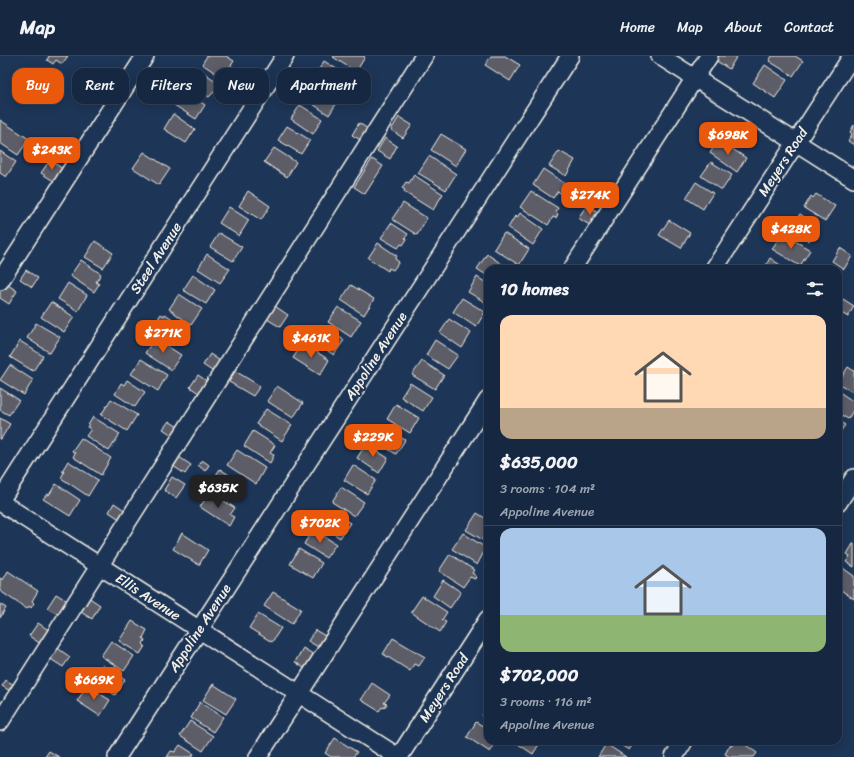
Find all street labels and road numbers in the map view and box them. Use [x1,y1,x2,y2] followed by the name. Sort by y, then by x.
[751,121,816,202] street label: Meyers Road
[123,217,189,299] street label: Steel Avenue
[337,306,414,406] street label: Appoline Avenue
[110,566,186,628] street label: Ellis Avenue
[161,578,238,678] street label: Appoline Avenue
[412,647,477,728] street label: Meyers Road

